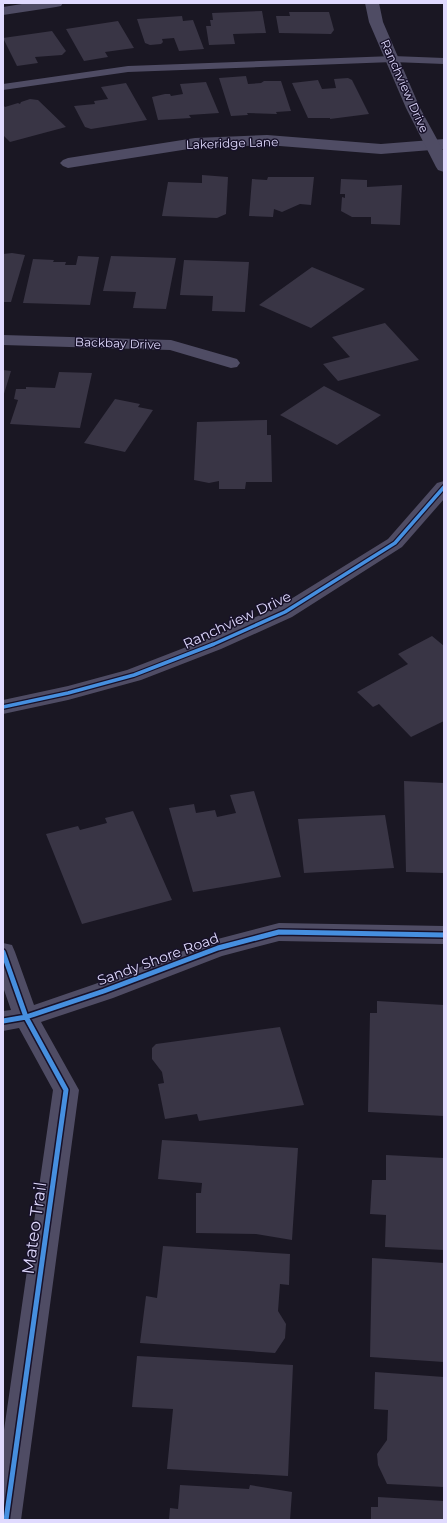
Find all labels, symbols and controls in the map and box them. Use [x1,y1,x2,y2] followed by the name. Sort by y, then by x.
[378,37,432,135] street label: Ranchview Drive
[186,134,278,152] street label: Lakeridge Lane
[75,334,161,352] street label: Backbay Drive
[180,587,294,653] street label: Ranchview Drive
[95,929,221,989] street label: Sandy Shore Road
[18,1181,50,1275] street label: Mateo Trail

